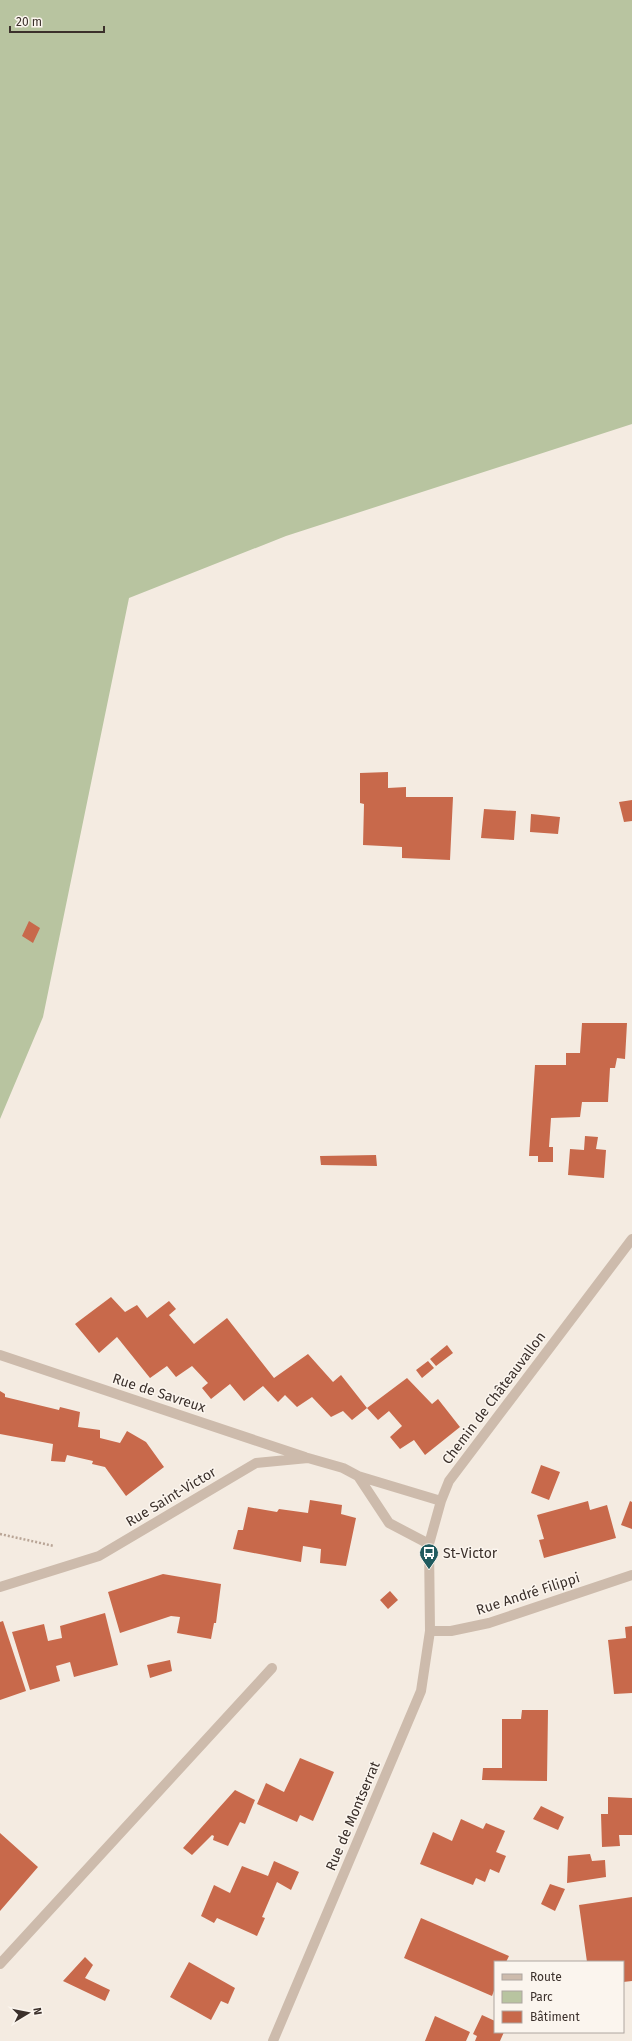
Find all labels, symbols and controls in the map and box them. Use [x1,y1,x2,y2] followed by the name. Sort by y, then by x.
[10,8,104,34] scale bar
[16,15,42,29] text: 20 m
[439,1328,549,1468] street label: Chemin de Châteauvallon
[110,1370,208,1416] street label: Rue de Savreux
[123,1463,220,1531] street label: Rue Saint-Victor
[418,1542,440,1570] bus stop icon: St-Victor
[443,1545,498,1562] place label: St-Victor
[474,1569,582,1619] street label: Rue André Filippi
[322,1758,384,1873] street label: Rue de Montserrat
[494,1961,624,2033] legend
[530,1970,562,1984] text: Route
[530,1990,553,2004] text: Parc
[8,1993,48,2033] north arrow
[30,2007,44,2016] text: N
[530,2010,580,2024] text: Bâtiment

